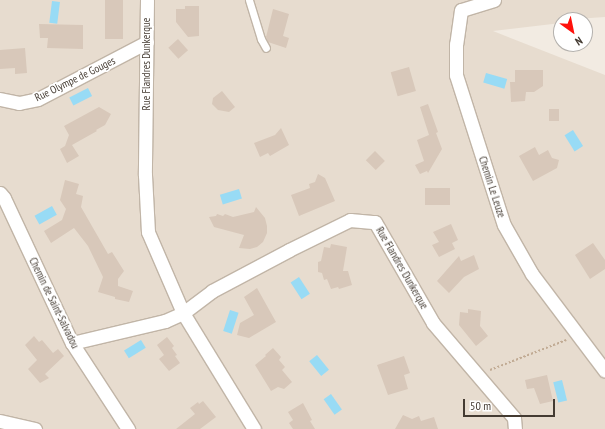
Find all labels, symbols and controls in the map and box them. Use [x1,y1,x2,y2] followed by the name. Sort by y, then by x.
[553,12,593,52] north arrow
[139,18,153,110] street label: Rue Flandres Dunkerque
[573,34,585,49] text: N
[33,54,117,104] street label: Rue Olympe de Gouges
[476,155,508,219] street label: Chemin Le Leuze
[373,225,431,311] street label: Rue Flandres Dunkerque
[26,255,82,351] street label: Chemin de Saint-Salvadou
[465,391,557,417] scale bar
[470,398,491,413] text: 50 m

